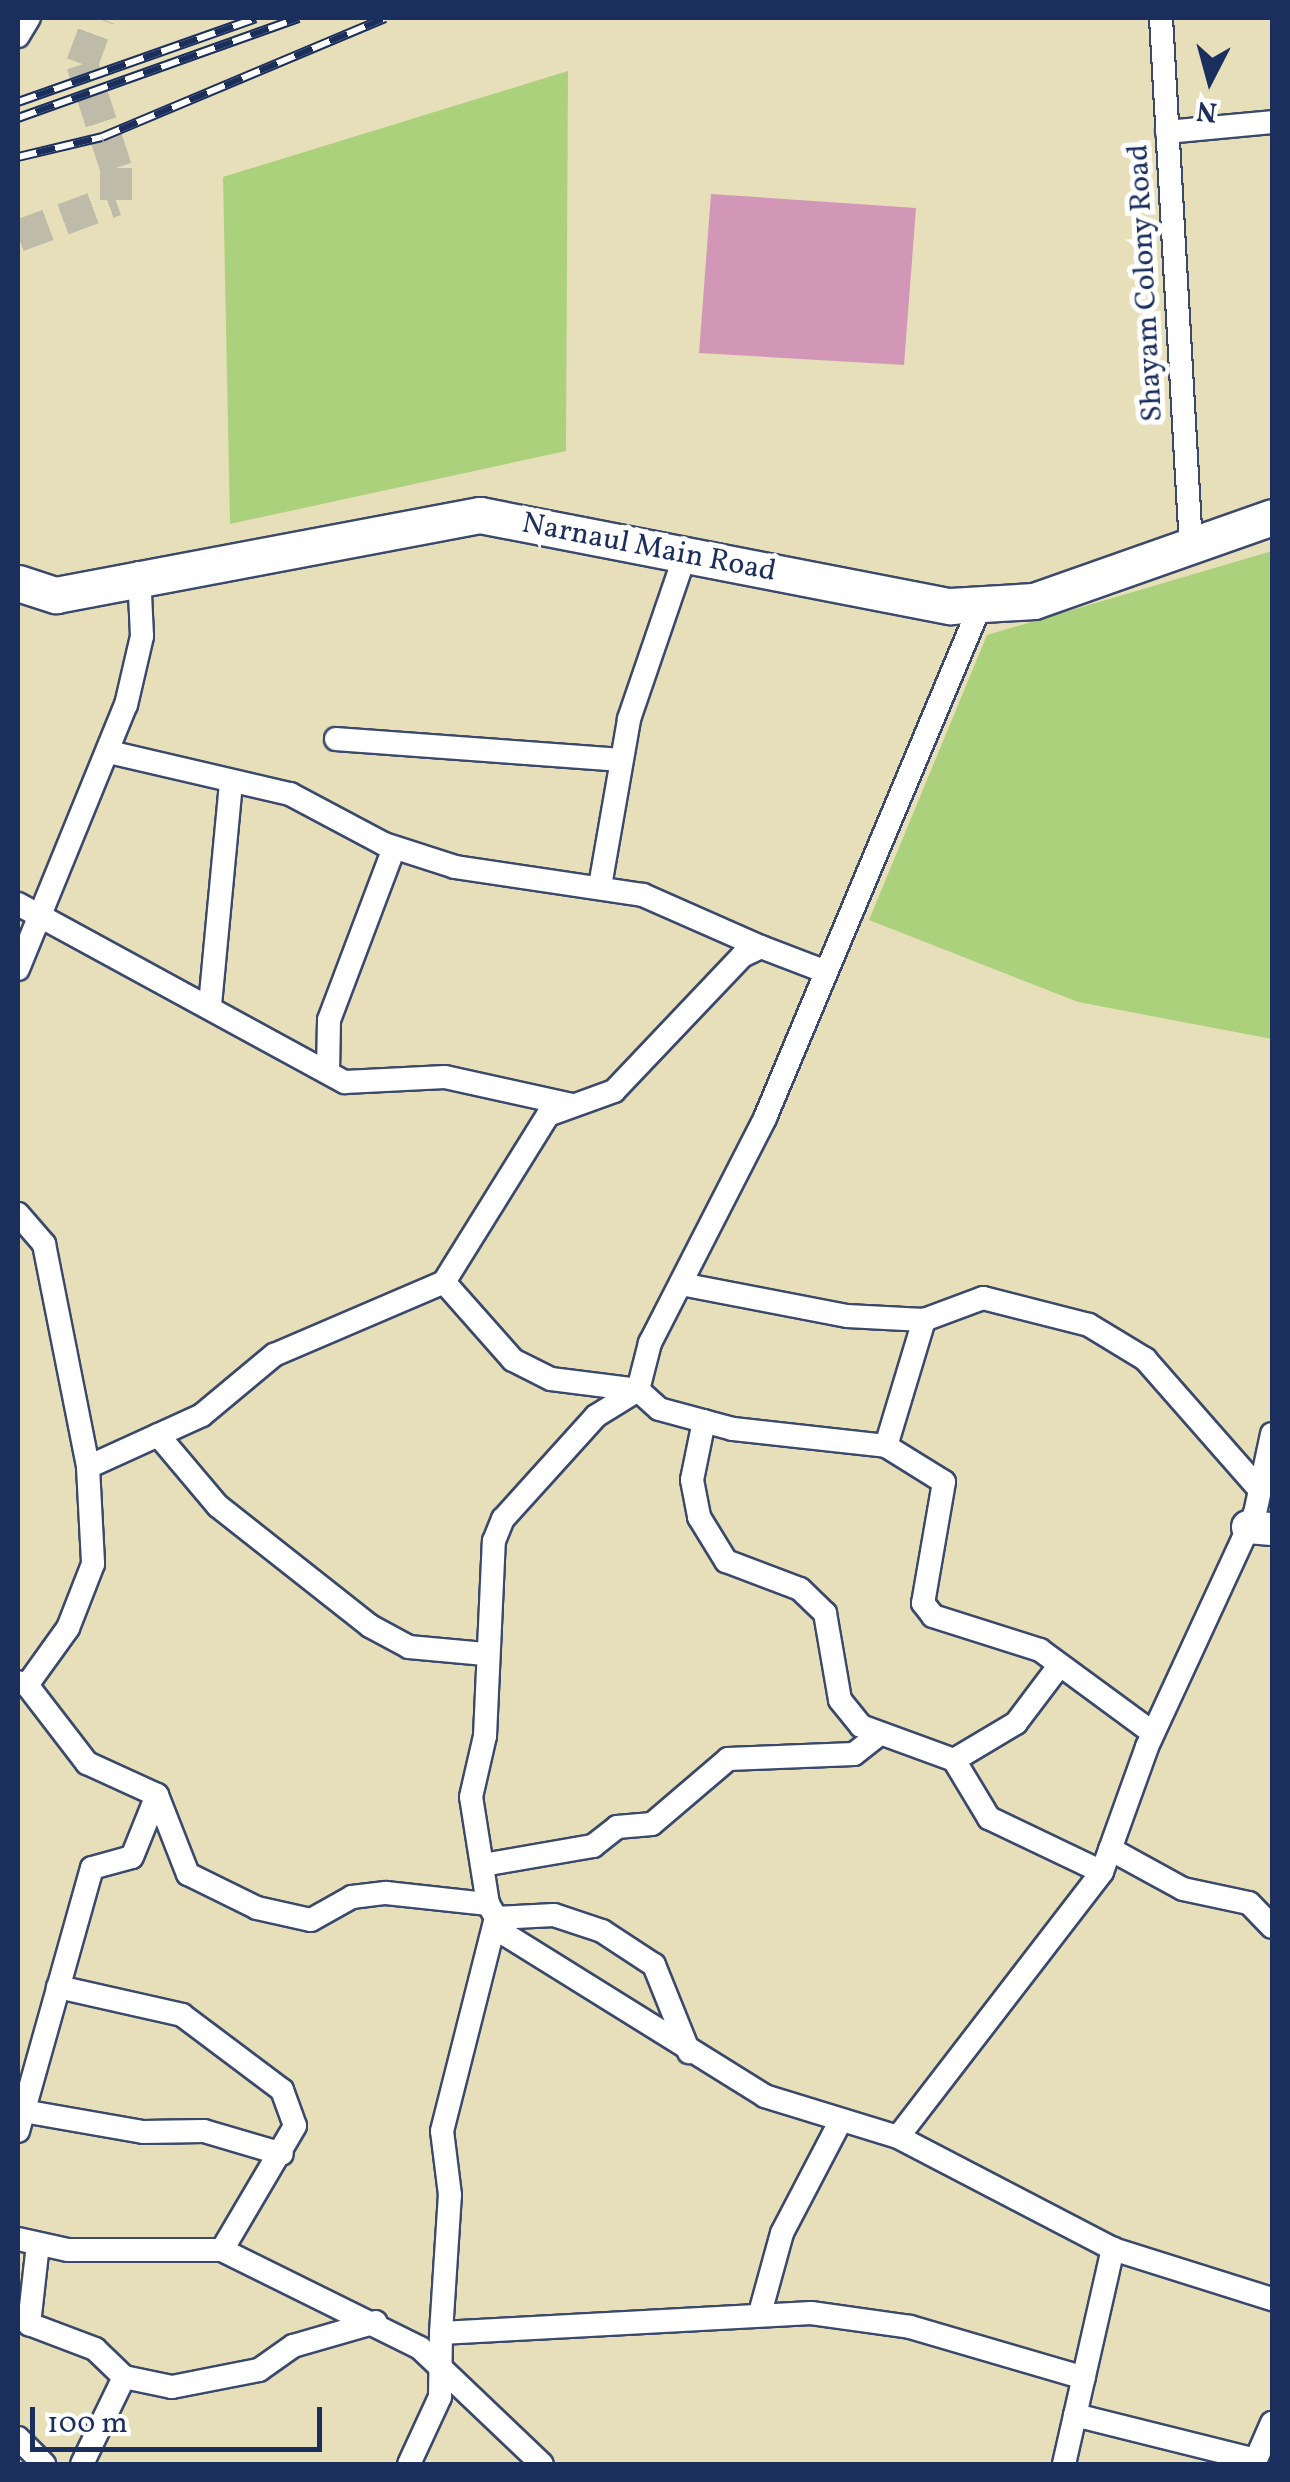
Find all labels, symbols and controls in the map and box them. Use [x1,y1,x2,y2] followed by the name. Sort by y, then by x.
[1160,30,1260,130] north arrow
[1195,90,1219,131] text: N
[1121,143,1171,423] street label: Shayam Colony Road
[519,506,779,590] street label: Narnaul Main Road
[35,2387,328,2449] scale bar
[47,2403,128,2445] text: 100 m

